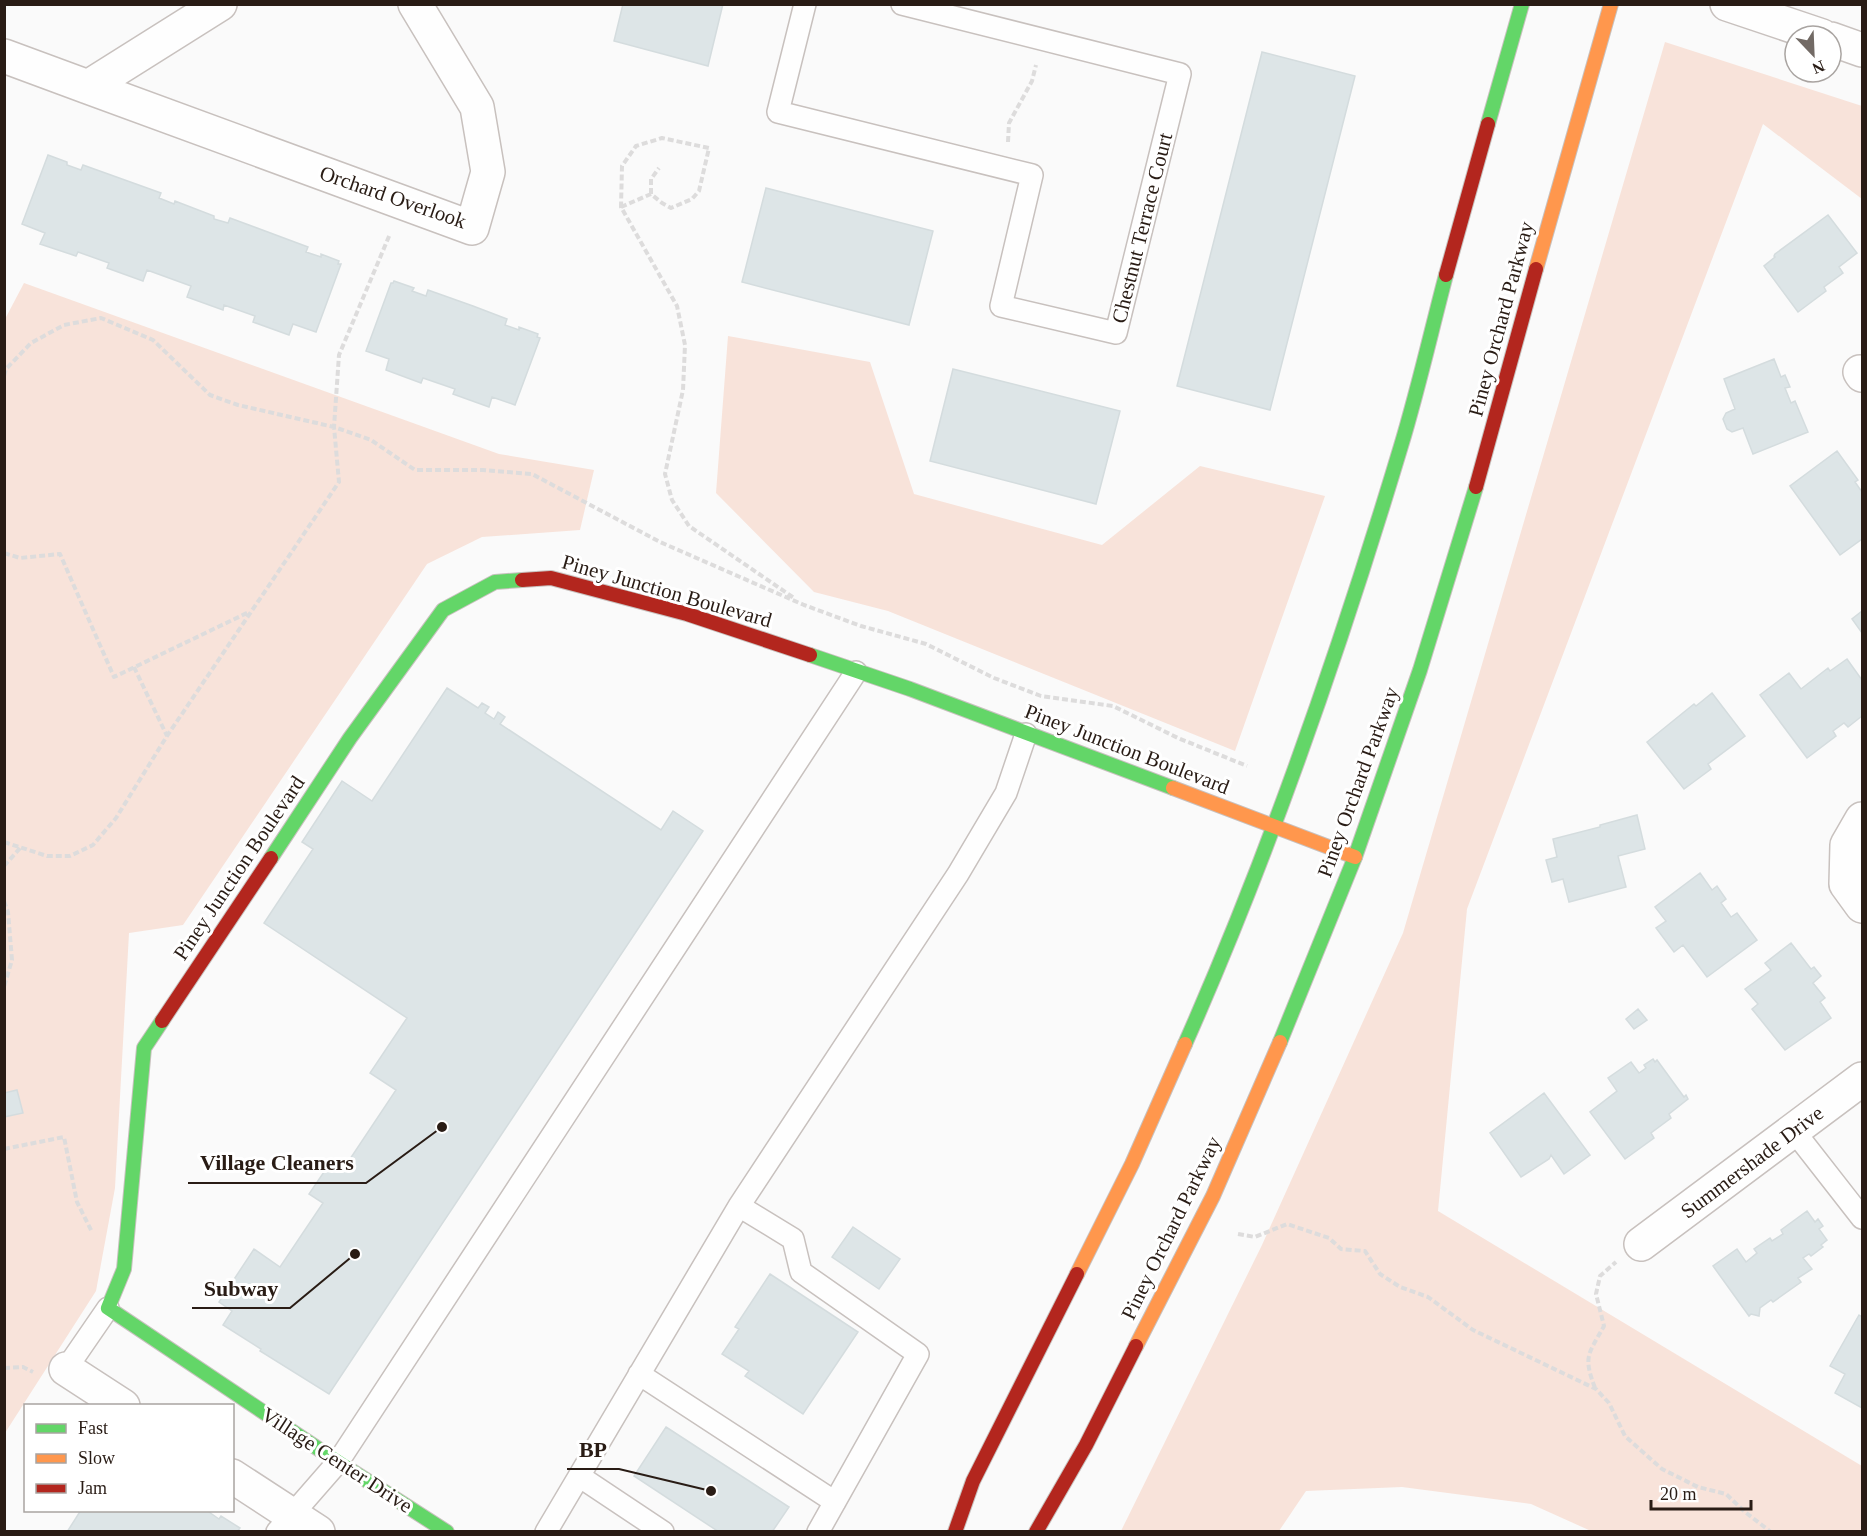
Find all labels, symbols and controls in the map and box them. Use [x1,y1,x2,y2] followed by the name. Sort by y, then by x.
[1783,24,1843,84] north arrow
[1810,57,1827,78] text: N
[1107,130,1177,326] street label: Chestnut Terrace Court
[317,161,470,233] street label: Orchard Overlook
[1463,219,1539,419] street label: Piney Orchard Parkway
[559,550,775,633] street label: Piney Junction Boulevard
[1312,683,1404,880] street label: Piney Orchard Parkway
[1021,699,1233,799] street label: Piney Junction Boulevard
[168,771,310,965] street label: Piney Junction Boulevard
[1676,1101,1828,1223] street label: Summershade Drive
[1116,1132,1226,1323] street label: Piney Orchard Parkway
[188,1143,366,1183] callout: Village Cleaners
[200,1150,354,1175] text: Village Cleaners
[192,1268,290,1308] callout: Subway
[204,1276,278,1301] text: Subway
[257,1402,417,1518] street label: Village Center Drive
[24,1404,234,1512] legend
[78,1418,108,1438] text: Fast
[567,1429,619,1469] callout: BP
[579,1437,607,1462] text: BP
[78,1448,115,1468] text: Slow
[1651,1473,1752,1511] scale bar
[78,1478,107,1498] text: Jam
[1660,1484,1697,1504] text: 20 m

